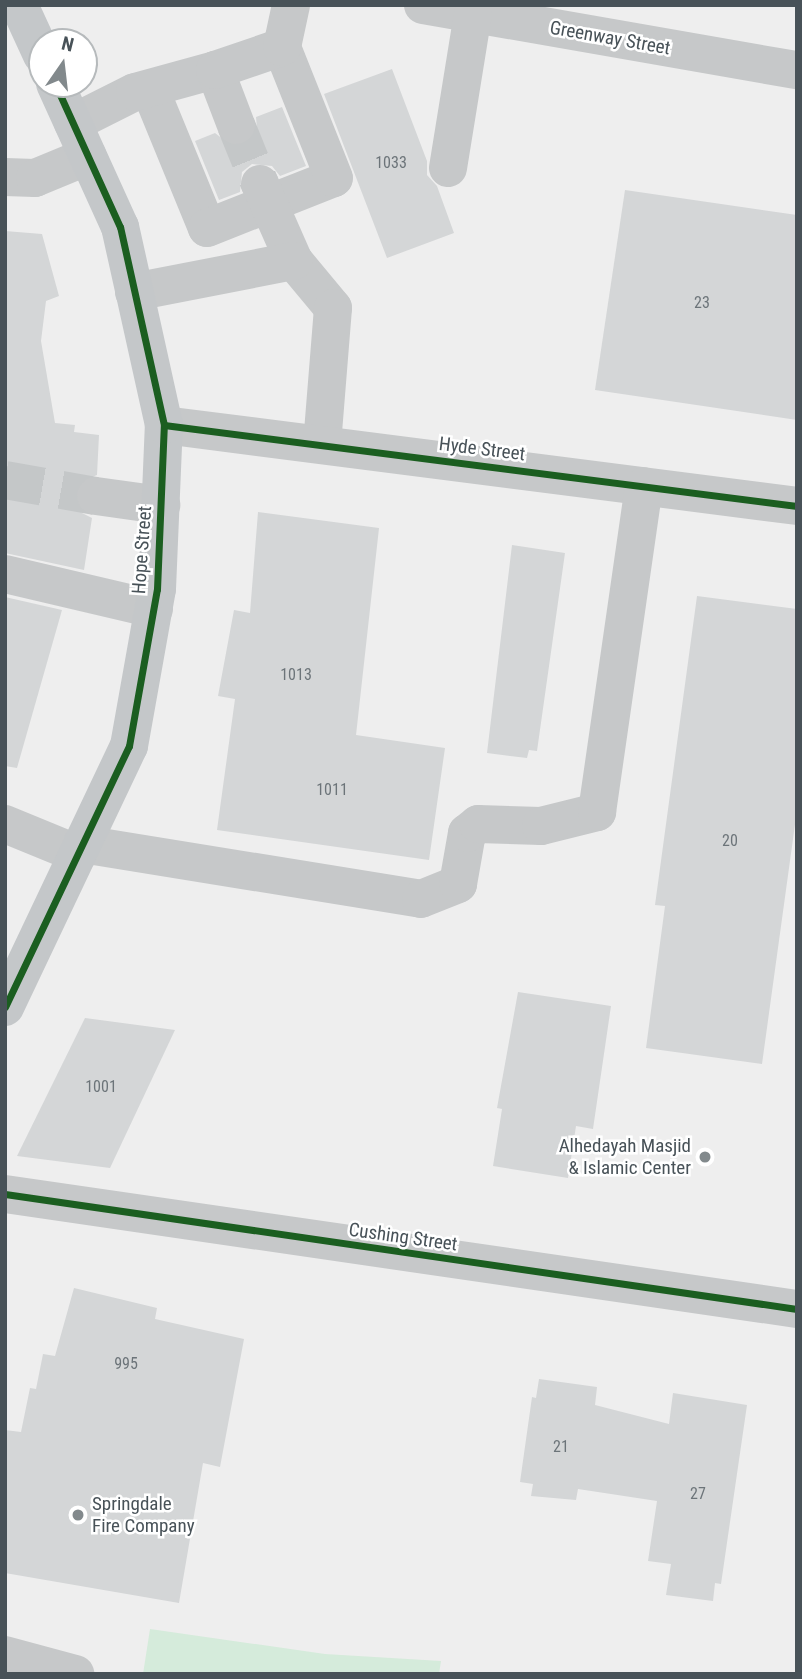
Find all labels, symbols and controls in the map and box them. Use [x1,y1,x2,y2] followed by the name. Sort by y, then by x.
[548,16,672,60] street label: Greenway Street
[28,28,98,98] north arrow
[59,32,76,57] text: N
[375,153,407,173] house number: 1033
[694,293,710,313] house number: 23
[438,432,526,466] street label: Hyde Street
[128,505,156,595] street label: Hope Street
[280,665,312,685] house number: 1013
[316,780,348,800] house number: 1011
[722,831,738,851] house number: 20
[85,1077,117,1097] house number: 1001
[559,1135,691,1179] place label: Alhedayah Masjid & Islamic Center
[697,1149,713,1165] marker: Alhedayah Masjid & Islamic Center
[347,1218,459,1256] street label: Cushing Street
[114,1354,138,1374] house number: 995
[553,1437,569,1457] house number: 21
[690,1484,706,1504] house number: 27
[92,1493,195,1537] place label: Springdale Fire Company
[70,1507,86,1523] marker: Springdale Fire Company

